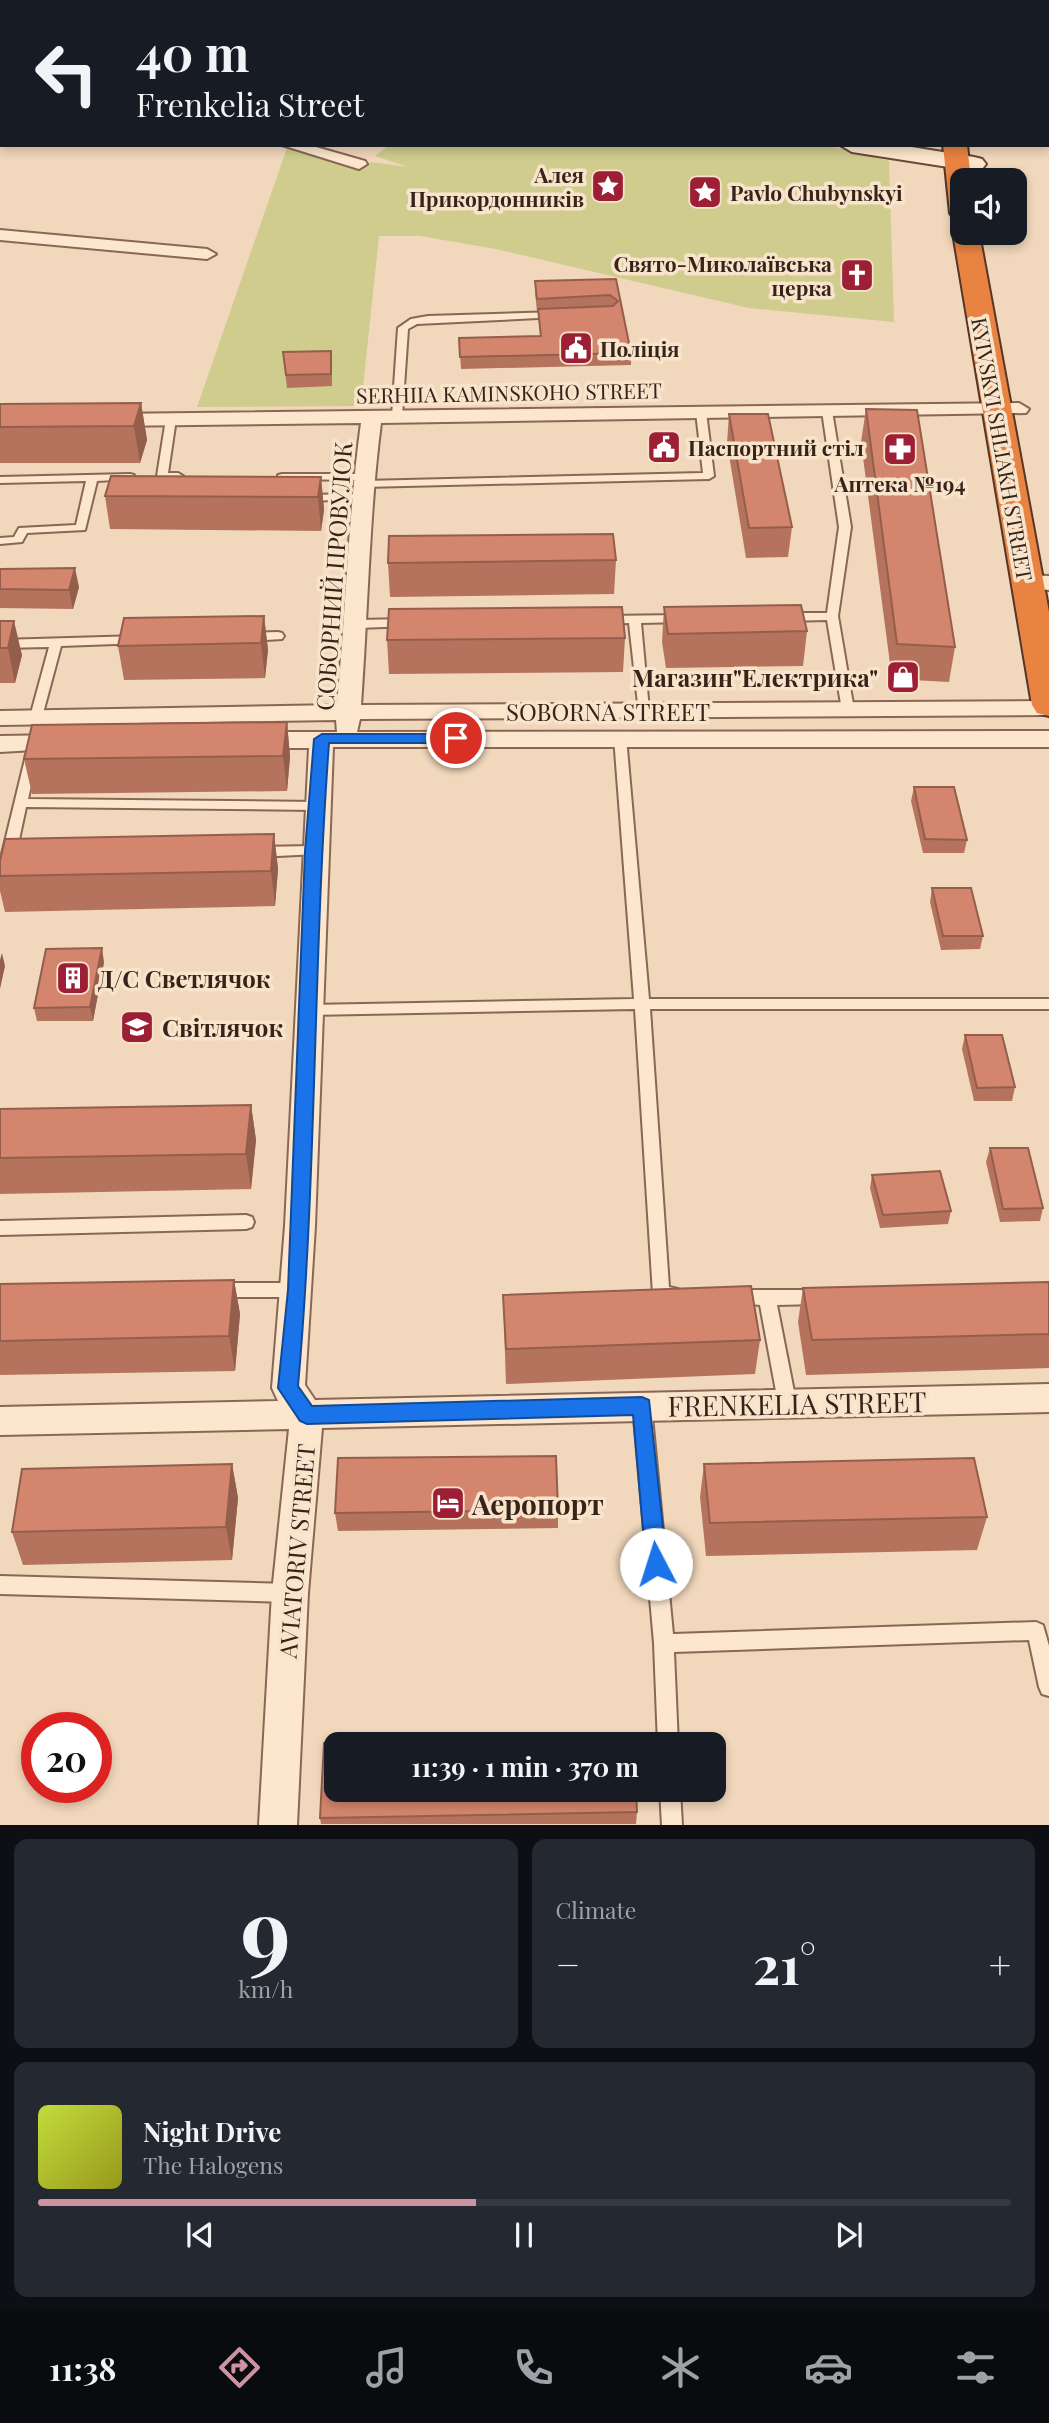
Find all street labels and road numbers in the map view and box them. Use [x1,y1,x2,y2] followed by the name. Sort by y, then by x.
[966,315,1040,583] street label: KYIVSKYI SHLIAKH STREET
[356,375,662,409] street label: SERHIIA KAMINSKOHO STREET
[308,440,358,712] street label: СОБОРНИЙ ПРОВУЛОК
[506,695,710,727] street label: SOBORNA STREET
[667,1382,927,1424] street label: FRENKELIA STREET
[271,1442,321,1661] street label: AVIATORIV STREET

